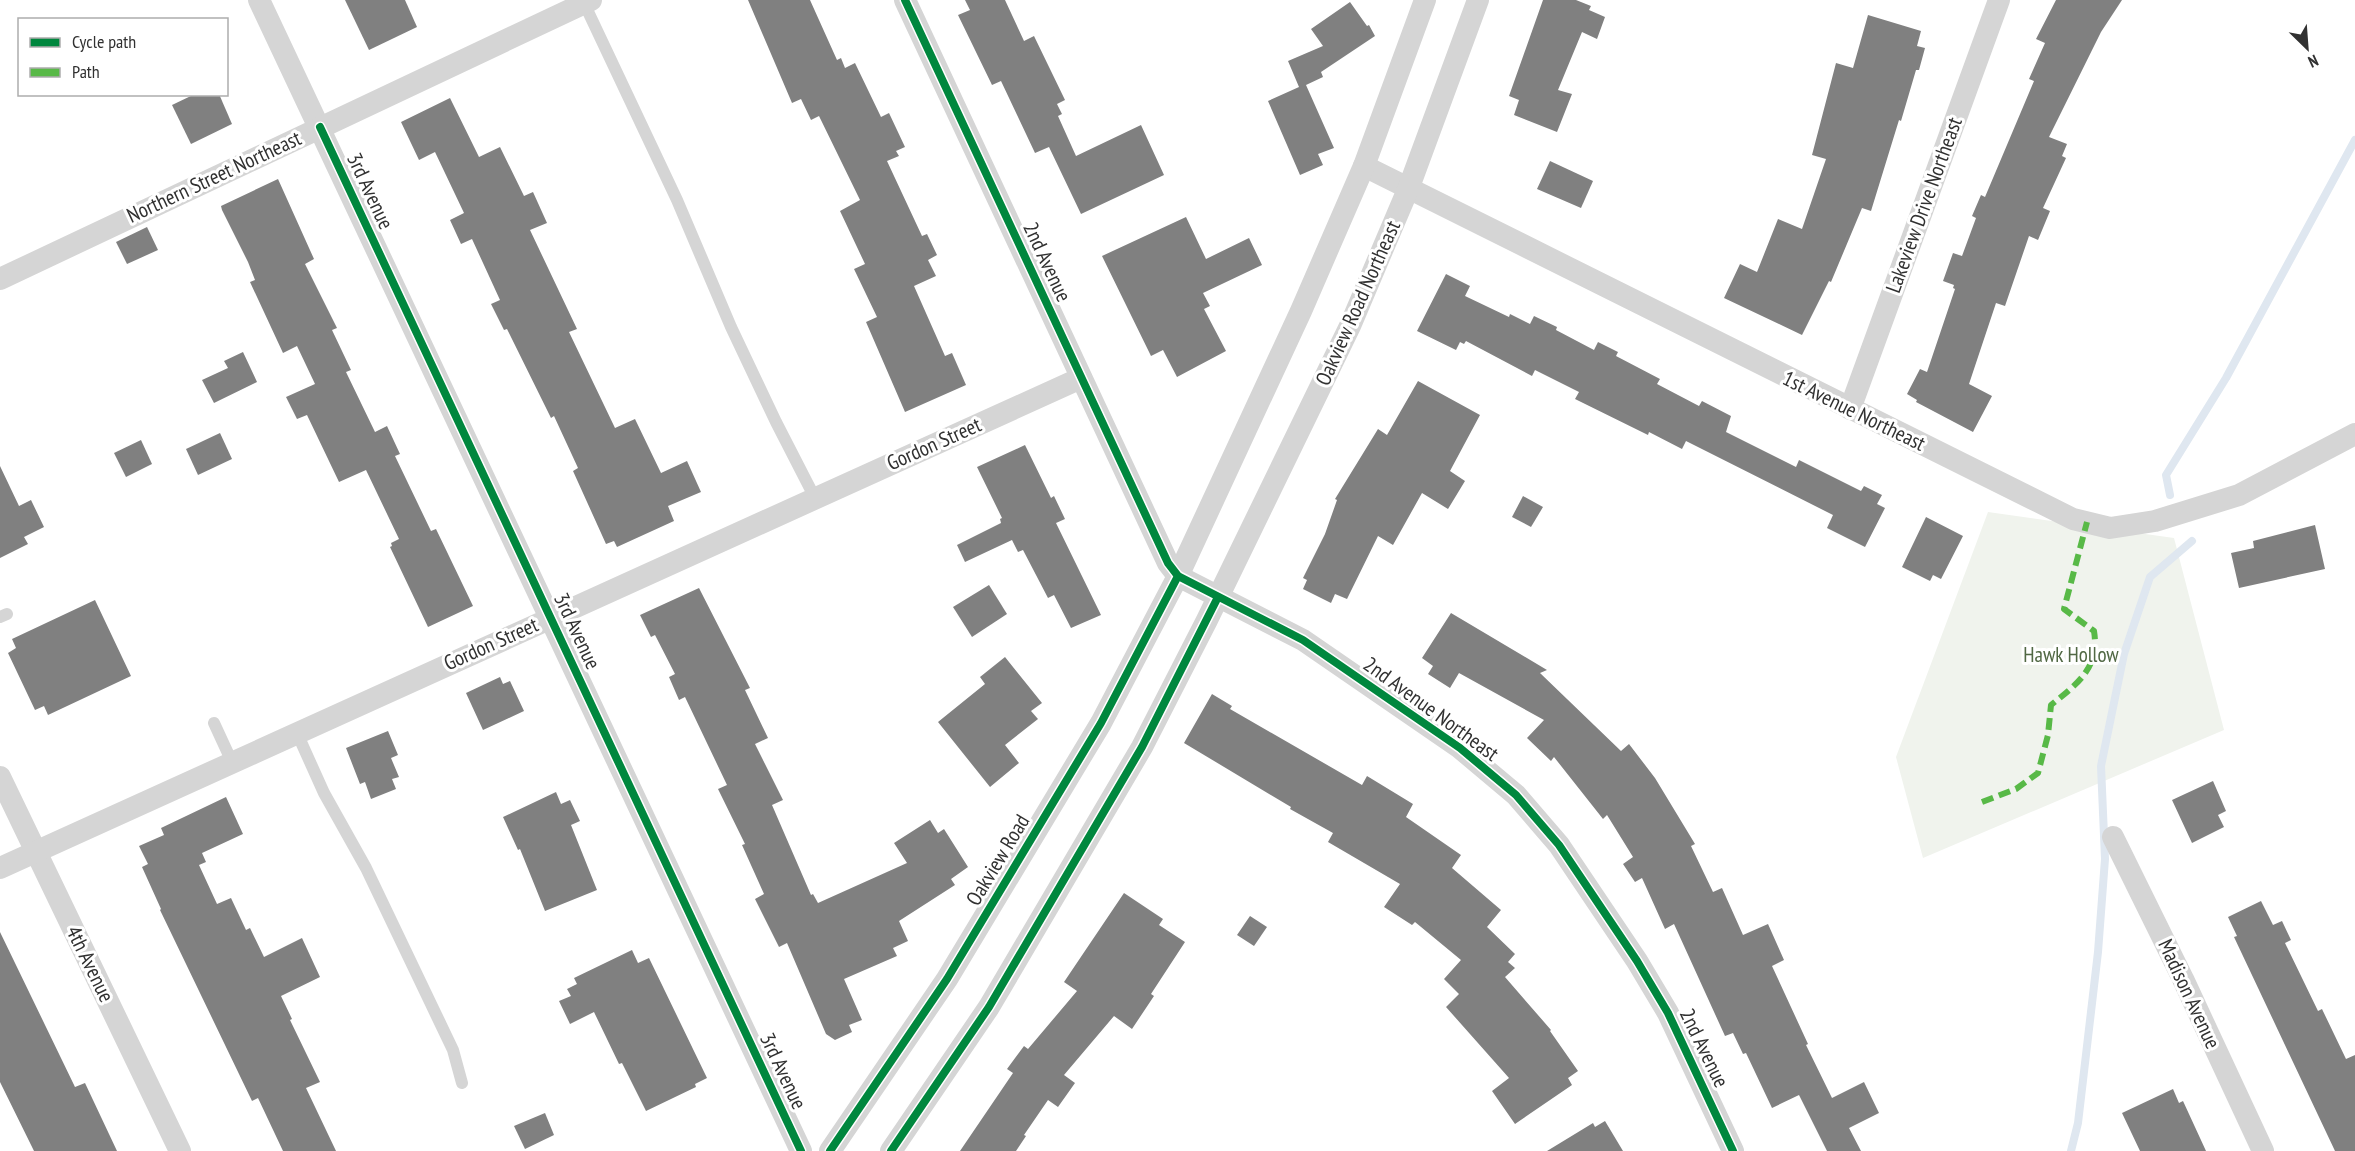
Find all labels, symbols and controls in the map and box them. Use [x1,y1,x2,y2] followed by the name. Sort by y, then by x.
[18,18,228,96] legend
[2277,18,2337,78] north arrow
[72,30,136,53] text: Cycle path
[2305,51,2321,72] text: N
[72,60,100,83] text: Path
[1879,113,1968,296] street label: Lakeview Drive Northeast
[122,124,305,229] street label: Northern Street Northeast
[341,148,400,233] street label: 3rd Avenue
[1309,216,1406,389] street label: Oakview Road Northeast
[1017,218,1078,306] street label: 2nd Avenue
[1778,364,1930,457] street label: 1st Avenue Northeast
[882,411,985,476] street label: Gordon Street
[548,588,607,673] street label: 3rd Avenue
[439,611,542,676] street label: Gordon Street
[2023,641,2119,668] park label: Hawk Hollow
[1358,650,1504,767] street label: 2nd Avenue Northeast
[960,809,1035,910] street label: Oakview Road
[60,921,120,1006] street label: 4th Avenue
[2152,935,2227,1053] street label: Madison Avenue
[1674,1004,1735,1092] street label: 2nd Avenue
[754,1028,813,1113] street label: 3rd Avenue

